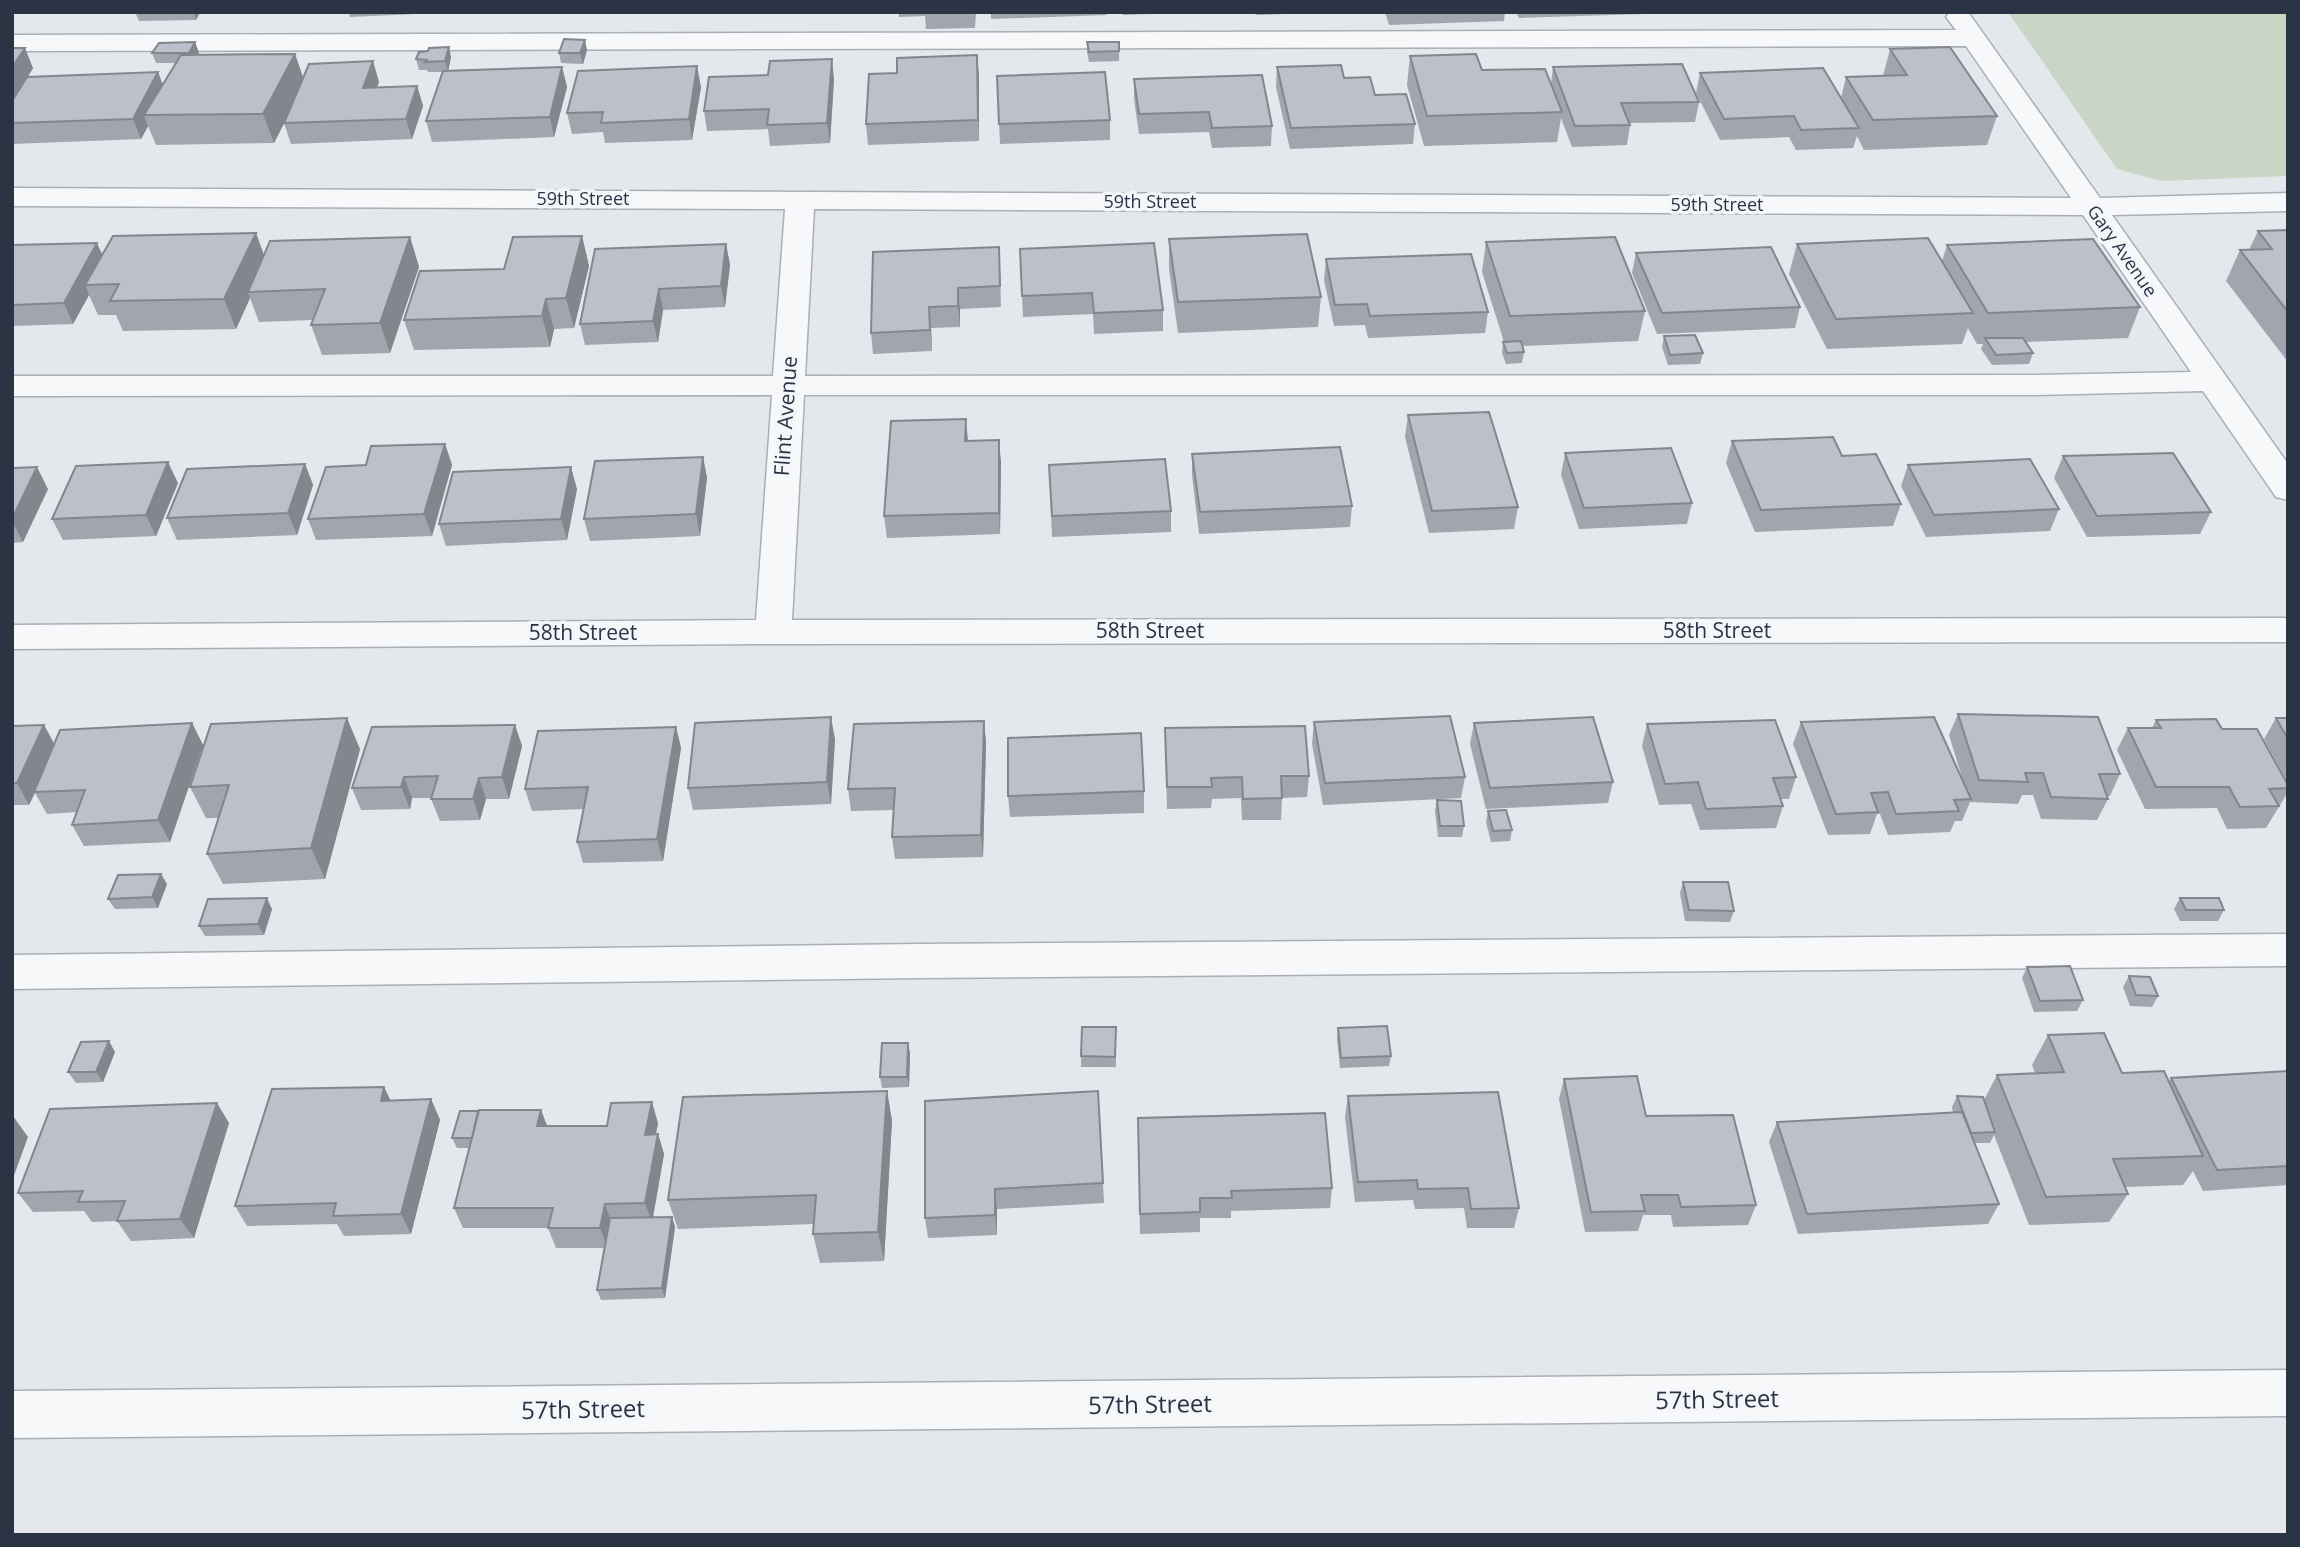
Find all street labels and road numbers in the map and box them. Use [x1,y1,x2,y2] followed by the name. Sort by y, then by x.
[537,186,630,210] street label: 59th Street
[1104,189,1197,213] street label: 59th Street
[1671,192,1764,216] street label: 59th Street
[2082,200,2163,301] street label: Gary Avenue
[767,355,803,477] street label: Flint Avenue
[1096,616,1204,644] street label: 58th Street
[1663,616,1771,644] street label: 58th Street
[529,618,637,646] street label: 58th Street
[1655,1381,1779,1416] street label: 57th Street
[1088,1386,1212,1421] street label: 57th Street
[521,1391,645,1426] street label: 57th Street

